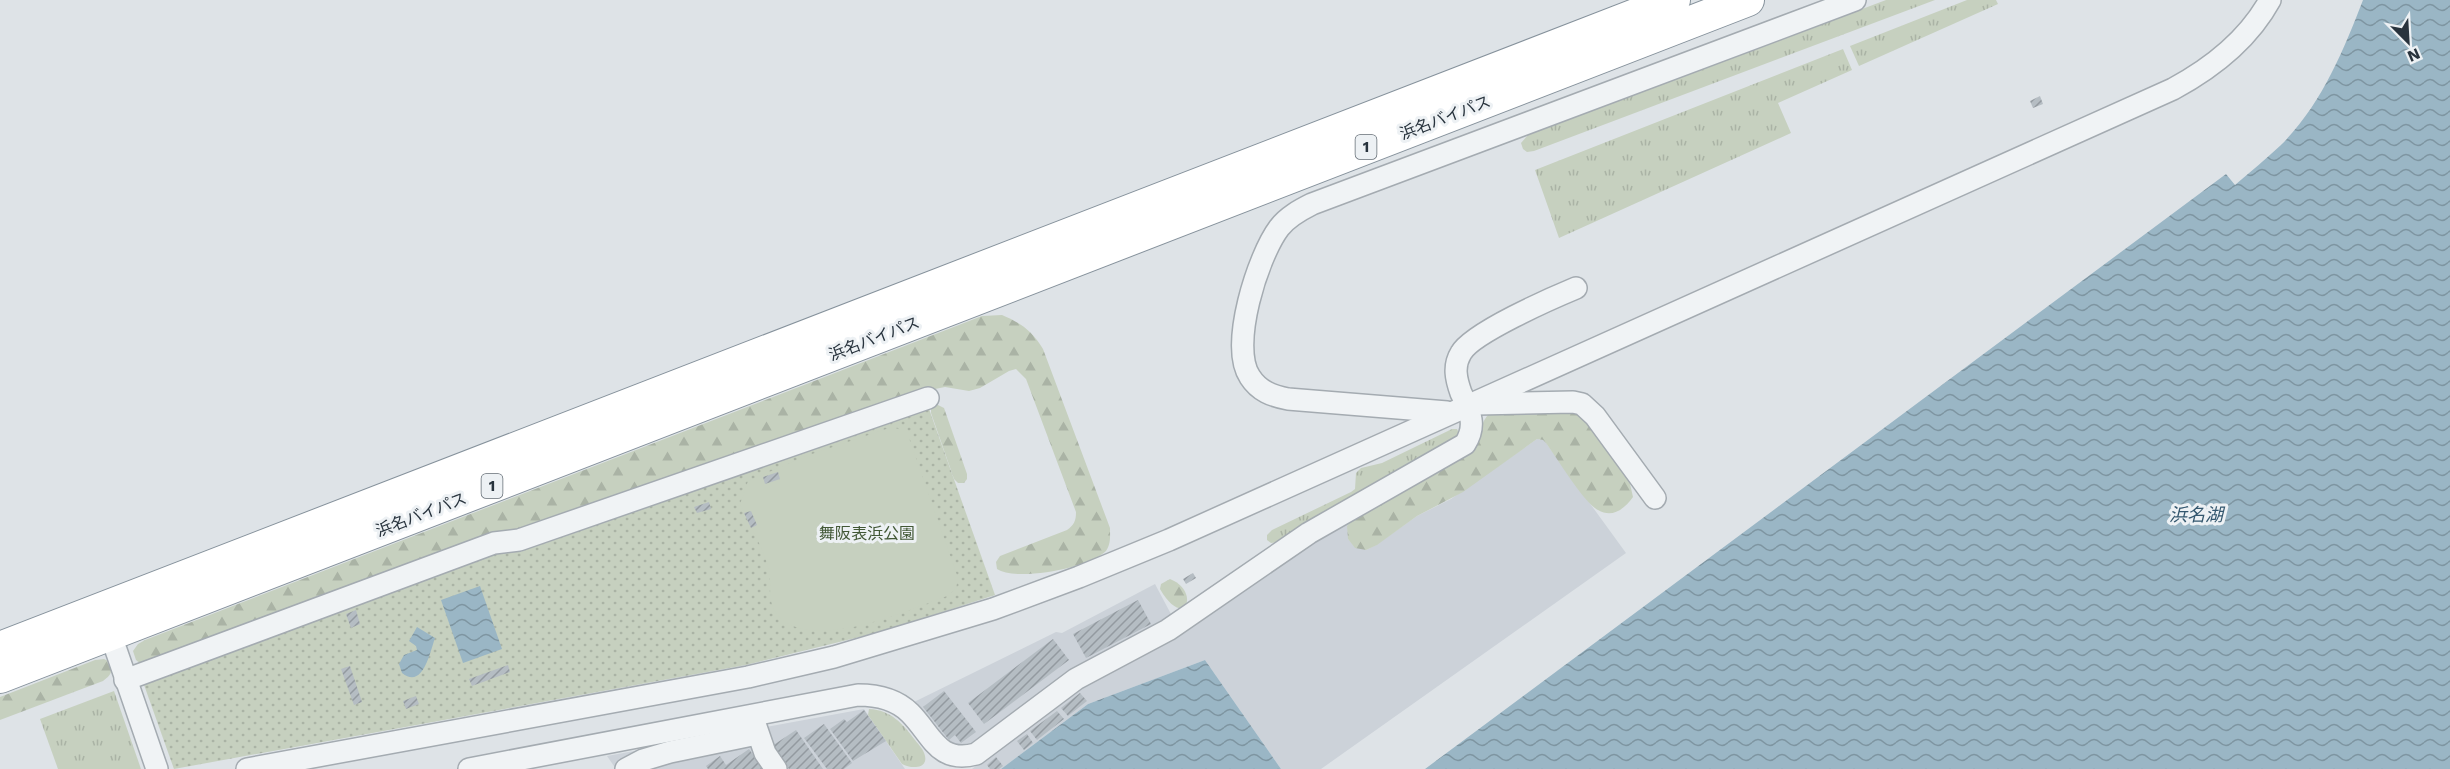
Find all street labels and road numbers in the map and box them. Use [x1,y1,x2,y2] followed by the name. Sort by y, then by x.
[1397,91,1493,143] street label: 浜名バイパス
[1356,135,1376,159] road number: 1
[826,312,922,364] street label: 浜名バイパス
[482,474,502,498] road number: 1
[373,488,469,540] street label: 浜名バイパス

